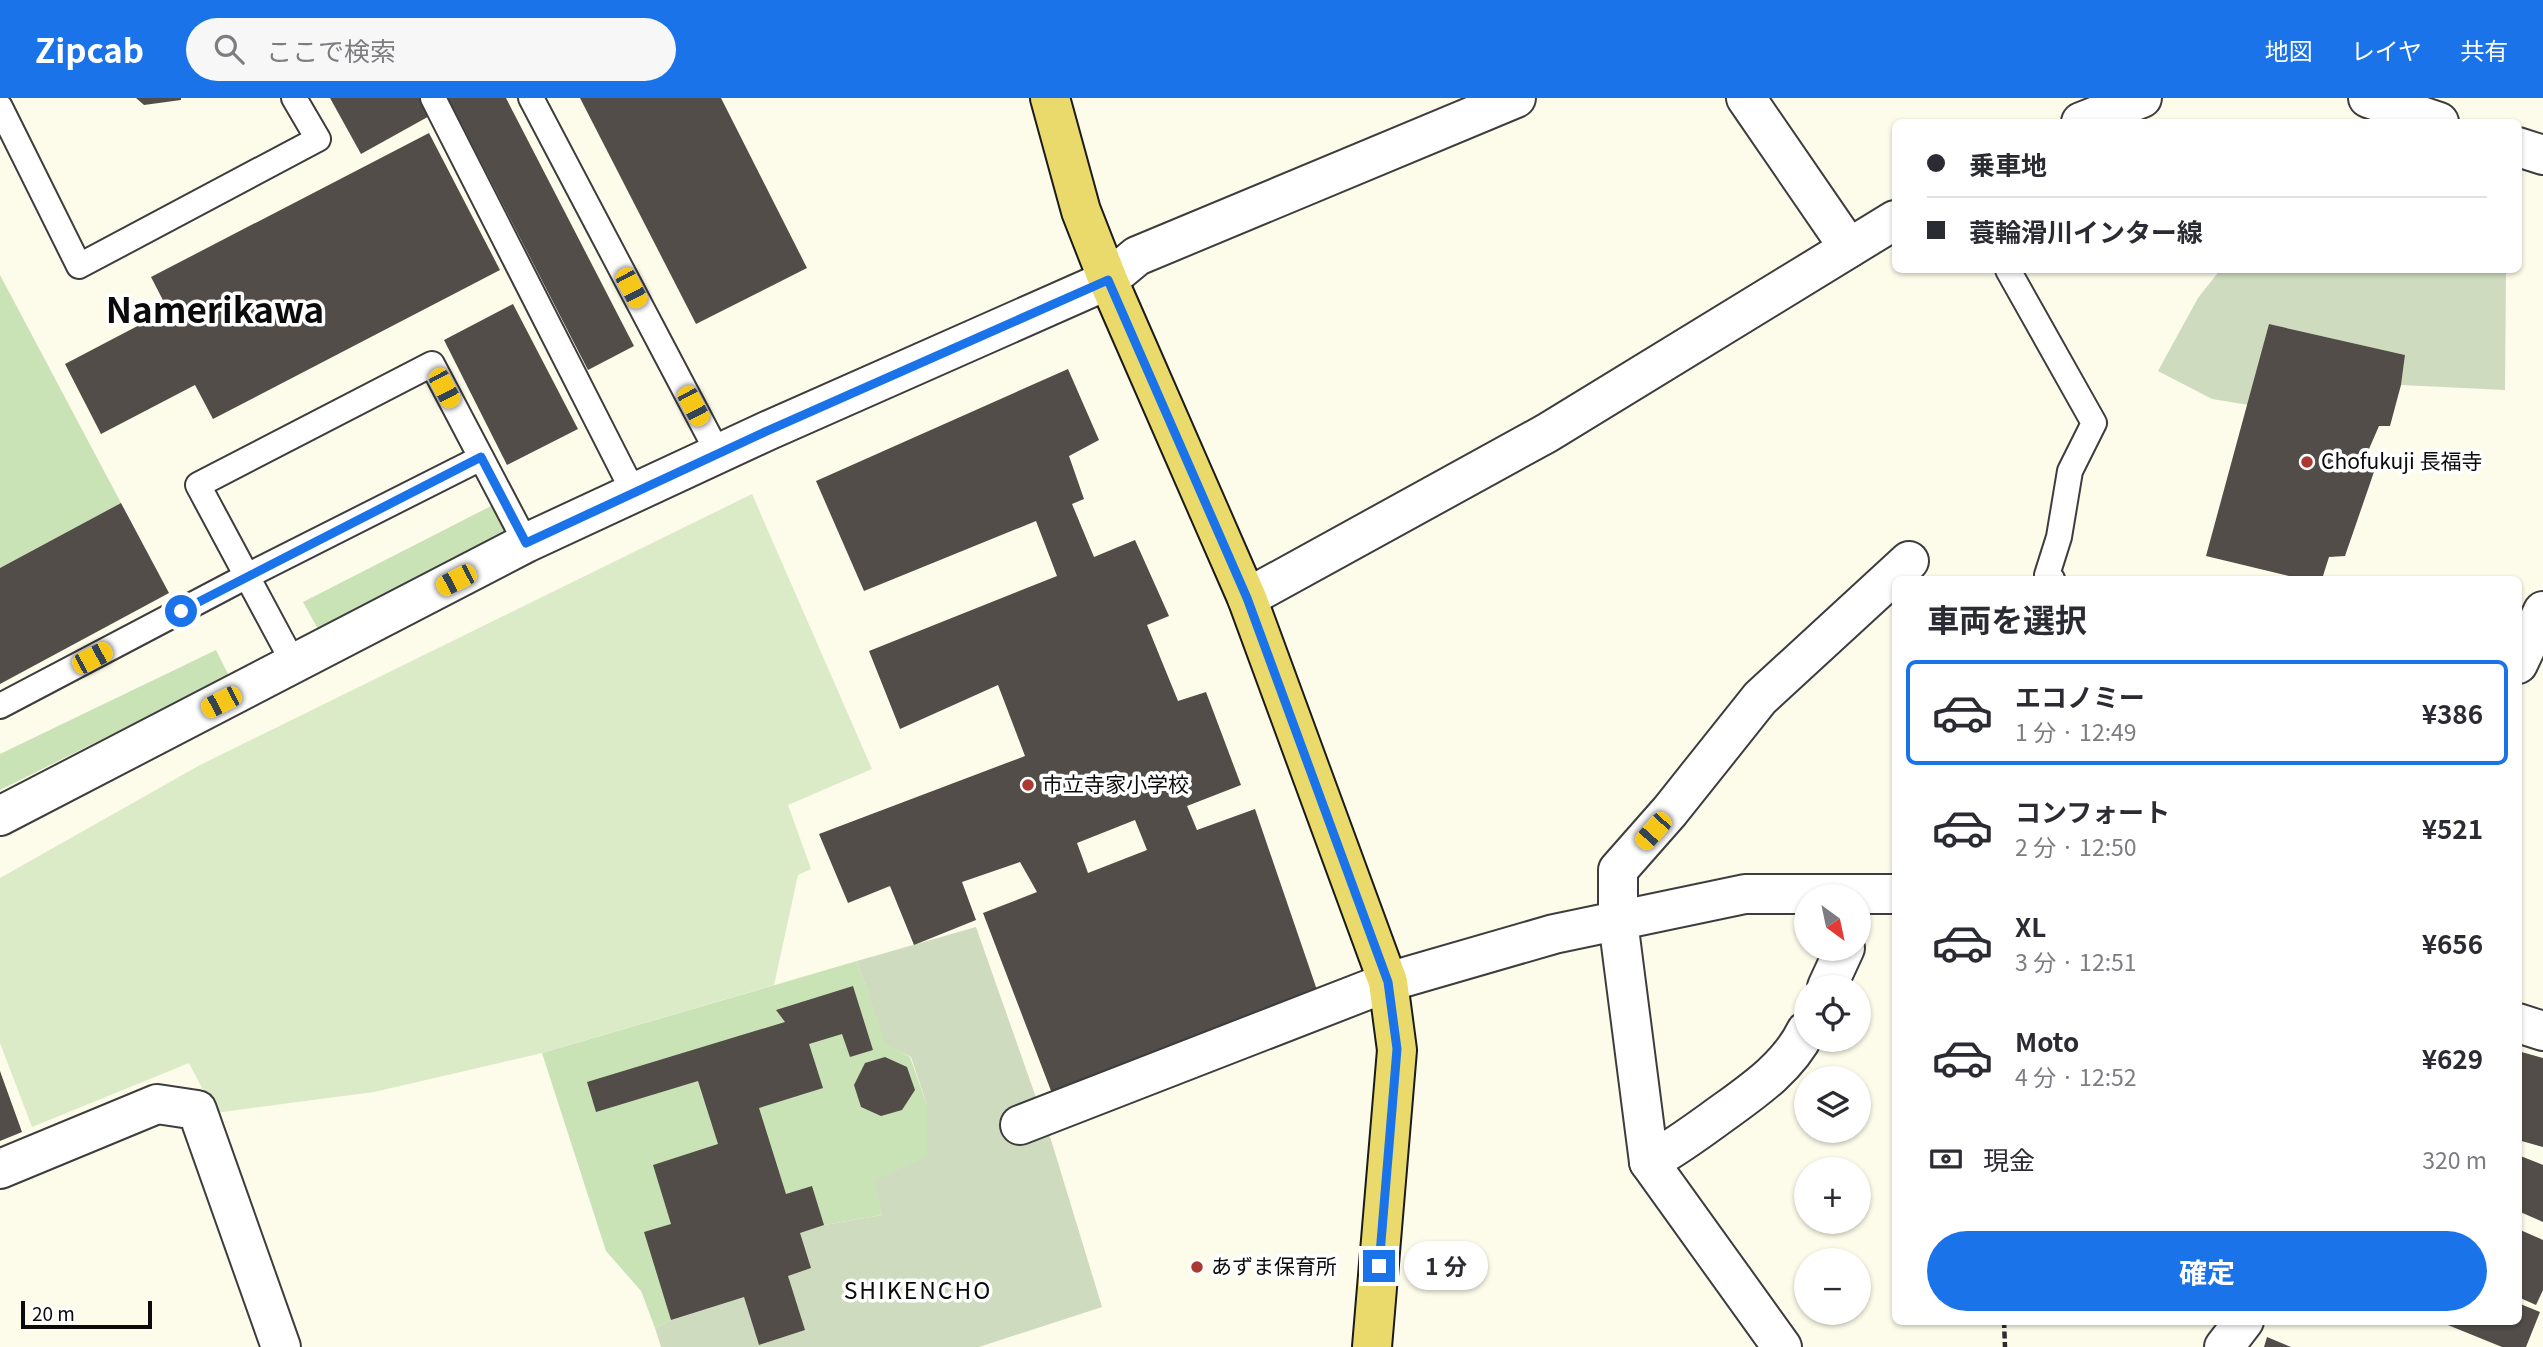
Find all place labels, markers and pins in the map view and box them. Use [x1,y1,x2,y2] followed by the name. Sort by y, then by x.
[2321,445,2483,475] place label: Chofukuji 長福寺
[2299,454,2315,470] marker: Chofukuji 長福寺
[1042,768,1189,798] place label: 市立寺家小学校
[1020,777,1036,793] marker: 市立寺家小学校
[1211,1250,1337,1280] place label: あずま保育所
[1189,1259,1205,1275] marker: あずま保育所

